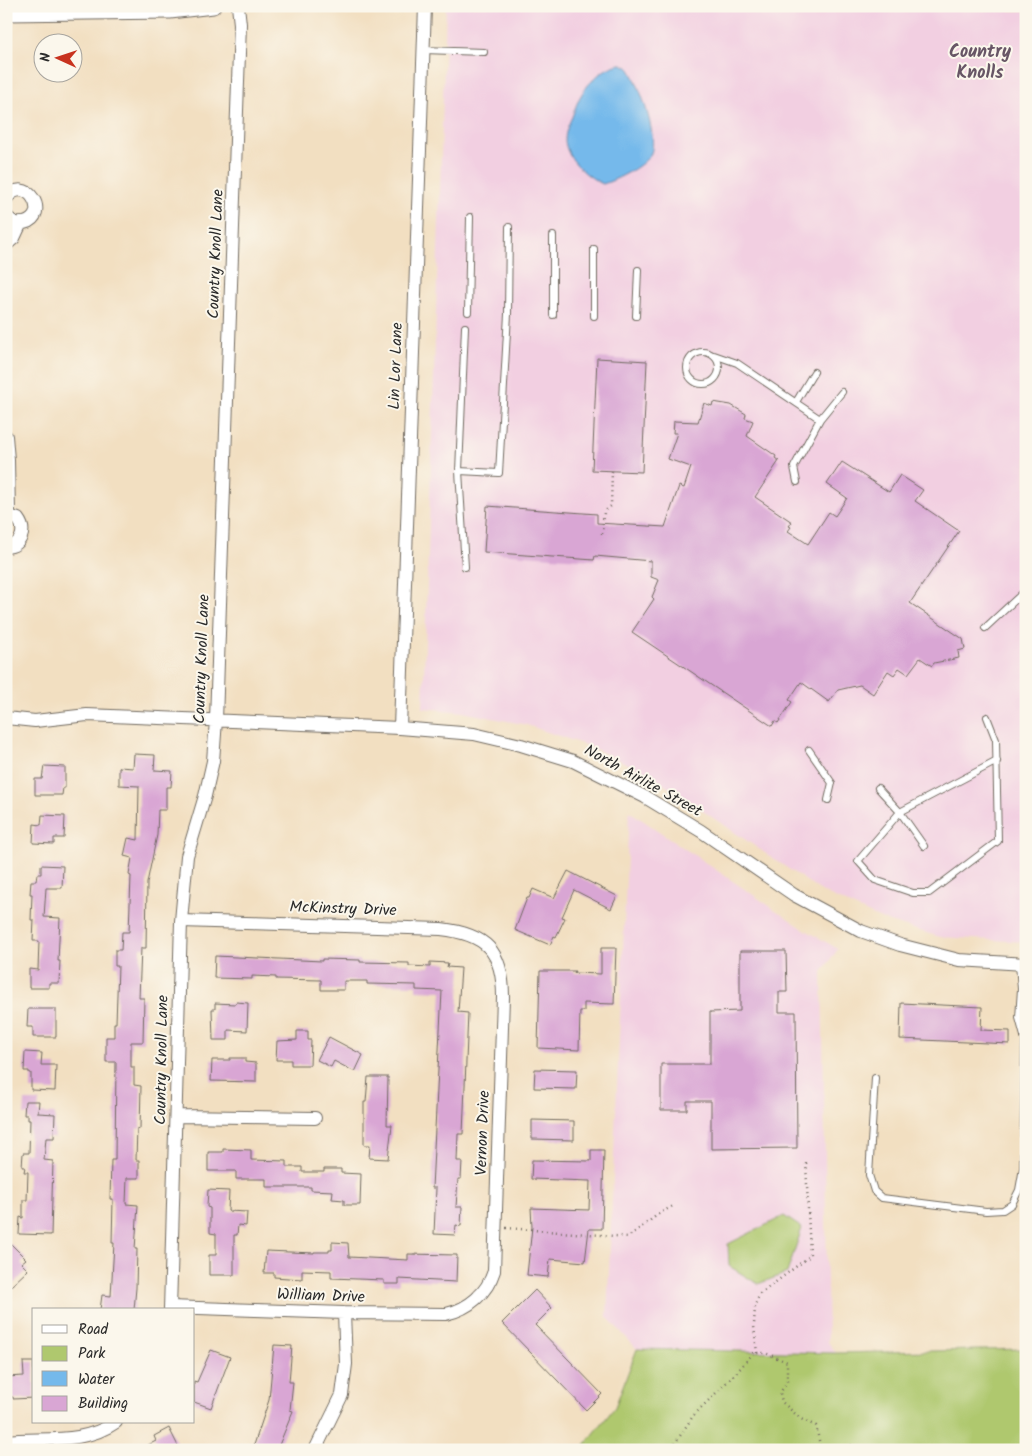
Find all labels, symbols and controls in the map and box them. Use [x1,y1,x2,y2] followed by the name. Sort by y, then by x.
[32,32,82,82] north arrow
[949,38,1012,88] district label: Country Knolls
[35,52,57,62] text: N
[201,189,231,319] street label: Country Knoll Lane
[382,322,410,410] street label: Lin Lor Lane
[187,594,217,724] street label: Country Knoll Lane
[579,738,707,824] street label: North Airlite Street
[289,895,397,923] street label: McKinstry Drive
[148,995,176,1125] street label: Country Knoll Lane
[469,1090,497,1176] street label: Vernon Drive
[277,1282,365,1310] street label: William Drive
[32,1308,195,1424] legend
[78,1318,109,1342] text: Road
[78,1342,106,1366] text: Park
[78,1368,115,1392] text: Water
[78,1392,128,1416] text: Building

